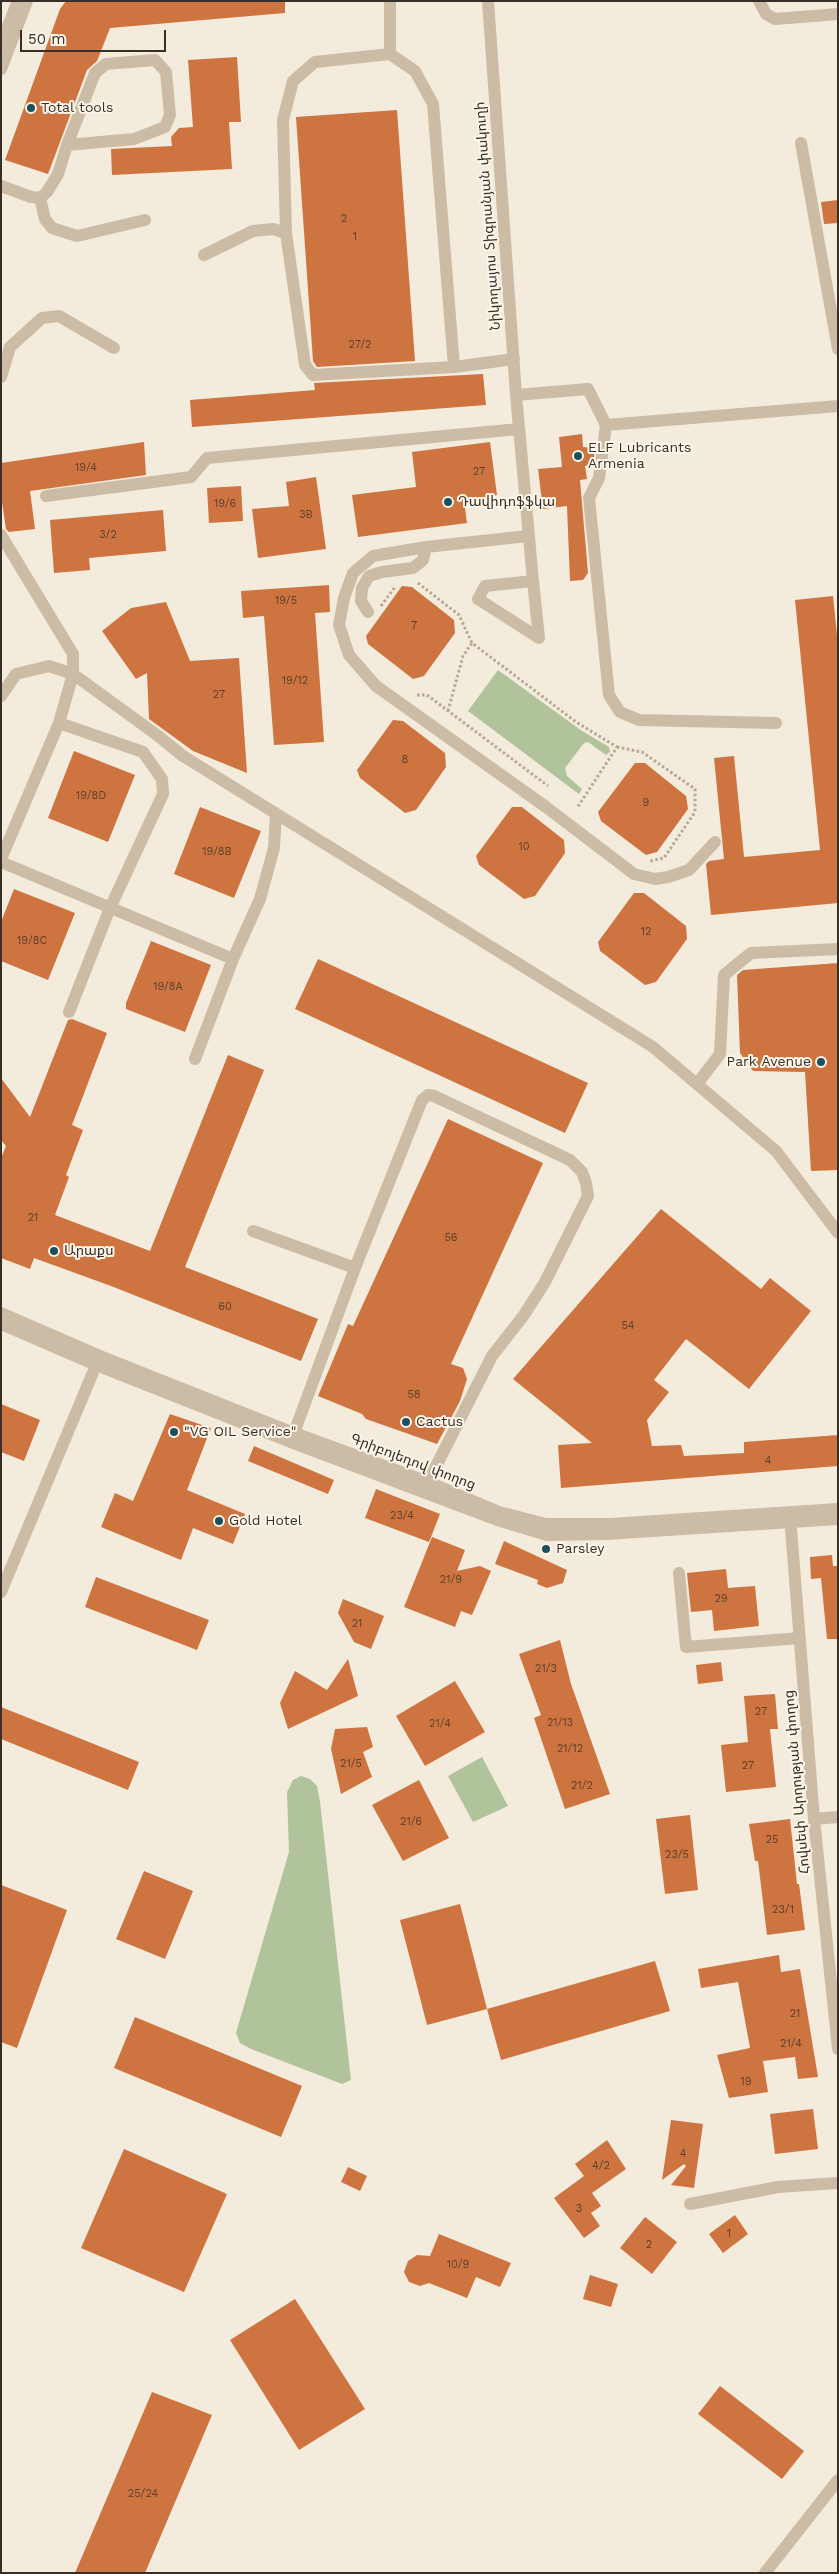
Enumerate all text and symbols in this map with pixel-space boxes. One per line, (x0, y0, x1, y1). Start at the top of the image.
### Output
scale bar (22, 20, 169, 52)
text: 50 m (28, 30, 65, 48)
place label: Total tools (41, 100, 113, 116)
street label: Նիկողայոս Տիգրանյան փակուղի (472, 101, 504, 331)
marker: Total tools (25, 102, 37, 114)
house number: 2 (341, 212, 347, 226)
house number: 1 (353, 230, 357, 244)
house number: 27/2 (349, 338, 371, 352)
place label: ELF Lubricants Armenia (588, 440, 691, 472)
marker: ELF Lubricants Armenia (572, 450, 584, 462)
house number: 19/4 (75, 461, 97, 475)
house number: 27 (473, 465, 485, 479)
place label: Դավիդոֆֆկա (458, 494, 555, 510)
marker: Դավիդոֆֆկա (442, 496, 454, 508)
house number: 19/6 (214, 497, 236, 511)
house number: 3B (299, 508, 313, 522)
house number: 3/2 (99, 528, 117, 542)
house number: 19/5 (275, 594, 297, 608)
house number: 7 (411, 619, 417, 633)
house number: 19/12 (282, 674, 308, 688)
house number: 27 (213, 688, 225, 702)
house number: 8 (402, 753, 408, 767)
house number: 19/8D (76, 789, 106, 803)
house number: 9 (643, 796, 649, 810)
house number: 10 (518, 840, 530, 854)
house number: 19/8B (202, 845, 232, 859)
house number: 12 (641, 925, 651, 939)
house number: 19/8C (17, 934, 47, 948)
house number: 19/8A (153, 980, 183, 994)
place label: Park Avenue (727, 1054, 811, 1070)
marker: Park Avenue (815, 1056, 827, 1068)
house number: 21 (28, 1211, 38, 1225)
house number: 56 (444, 1231, 458, 1245)
place label: Արաքս (64, 1243, 114, 1259)
marker: Արաքս (48, 1245, 60, 1257)
house number: 60 (218, 1300, 232, 1314)
house number: 54 (621, 1319, 635, 1333)
house number: 58 (407, 1388, 421, 1402)
place label: Cactus (416, 1414, 463, 1430)
marker: Cactus (400, 1416, 412, 1428)
place label: "VG OIL Service" (184, 1424, 296, 1440)
marker: "VG OIL Service" (168, 1426, 180, 1438)
street label: Գրիբոյեդով փողոց (348, 1430, 478, 1494)
house number: 4 (765, 1454, 771, 1468)
house number: 23/4 (390, 1509, 414, 1523)
place label: Gold Hotel (229, 1513, 302, 1529)
marker: Gold Hotel (213, 1515, 225, 1527)
place label: Parsley (556, 1541, 605, 1557)
marker: Parsley (540, 1543, 552, 1555)
house number: 21/9 (440, 1573, 462, 1587)
house number: 29 (714, 1592, 728, 1606)
house number: 21 (352, 1617, 362, 1631)
house number: 21/3 (535, 1662, 557, 1676)
street label: Հովսեփ Արղության փողոց (781, 1689, 813, 1875)
house number: 27 (755, 1705, 767, 1719)
house number: 21/13 (547, 1716, 573, 1730)
house number: 21/4 (429, 1717, 451, 1731)
house number: 21/12 (557, 1742, 583, 1756)
house number: 21/5 (340, 1757, 362, 1771)
house number: 27 (742, 1759, 754, 1773)
house number: 21/2 (571, 1779, 593, 1793)
house number: 21/6 (400, 1815, 422, 1829)
house number: 25 (766, 1833, 778, 1847)
house number: 23/5 (665, 1848, 689, 1862)
house number: 23/1 (772, 1903, 794, 1917)
house number: 21 (790, 2007, 800, 2021)
house number: 21/4 (780, 2037, 802, 2051)
house number: 19 (740, 2075, 752, 2089)
house number: 4 (680, 2147, 686, 2161)
house number: 4/2 (592, 2159, 610, 2173)
house number: 3 (576, 2202, 582, 2216)
house number: 1 (727, 2227, 731, 2241)
house number: 2 (646, 2238, 652, 2252)
house number: 10/9 (447, 2258, 469, 2272)
house number: 25/24 (128, 2487, 158, 2501)

